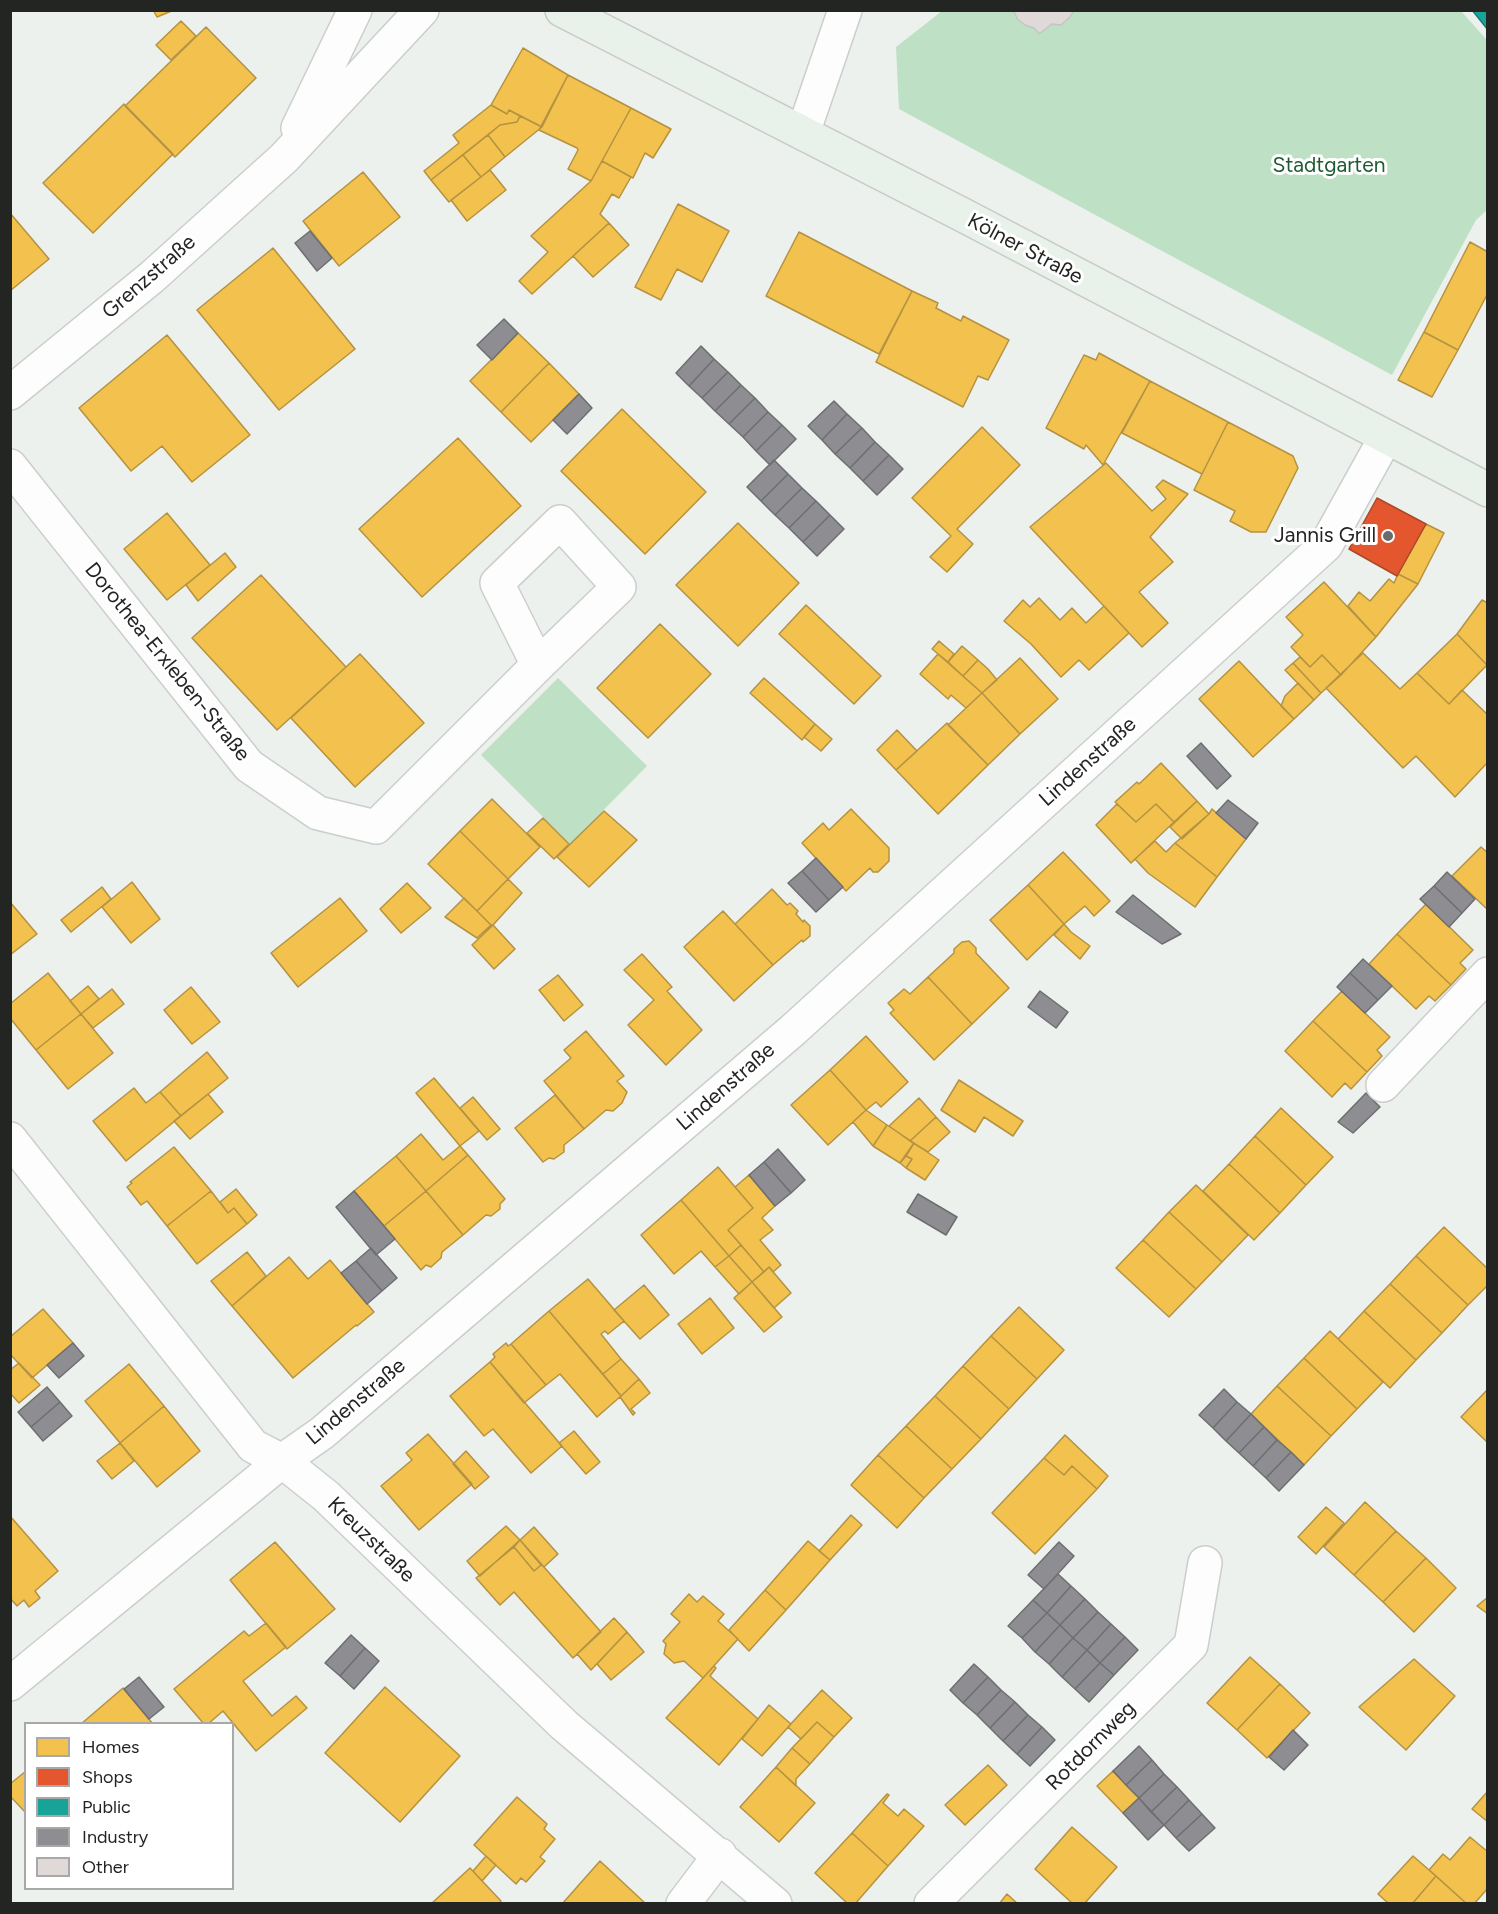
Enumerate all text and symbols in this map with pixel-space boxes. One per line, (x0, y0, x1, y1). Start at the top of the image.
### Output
park label: Stadtgarten (1273, 153, 1385, 179)
street label: Kölner Straße (963, 208, 1087, 290)
street label: Grenzstraße (97, 230, 201, 324)
place label: Jannis Grill (1274, 523, 1376, 549)
marker: Jannis Grill (1381, 529, 1395, 543)
street label: Dorothea-Erxleben-Straße (79, 558, 255, 766)
street label: Lindenstraße (1034, 712, 1142, 812)
street label: Lindenstraße (672, 1038, 780, 1136)
street label: Lindenstraße (301, 1353, 411, 1451)
street label: Kreuzstraße (322, 1492, 420, 1588)
street label: Rotdornweg (1041, 1696, 1141, 1796)
legend (24, 1722, 234, 1890)
text: Homes (82, 1736, 140, 1758)
text: Shops (82, 1766, 133, 1788)
text: Public (82, 1796, 131, 1818)
text: Industry (82, 1826, 148, 1848)
text: Other (82, 1856, 129, 1878)

